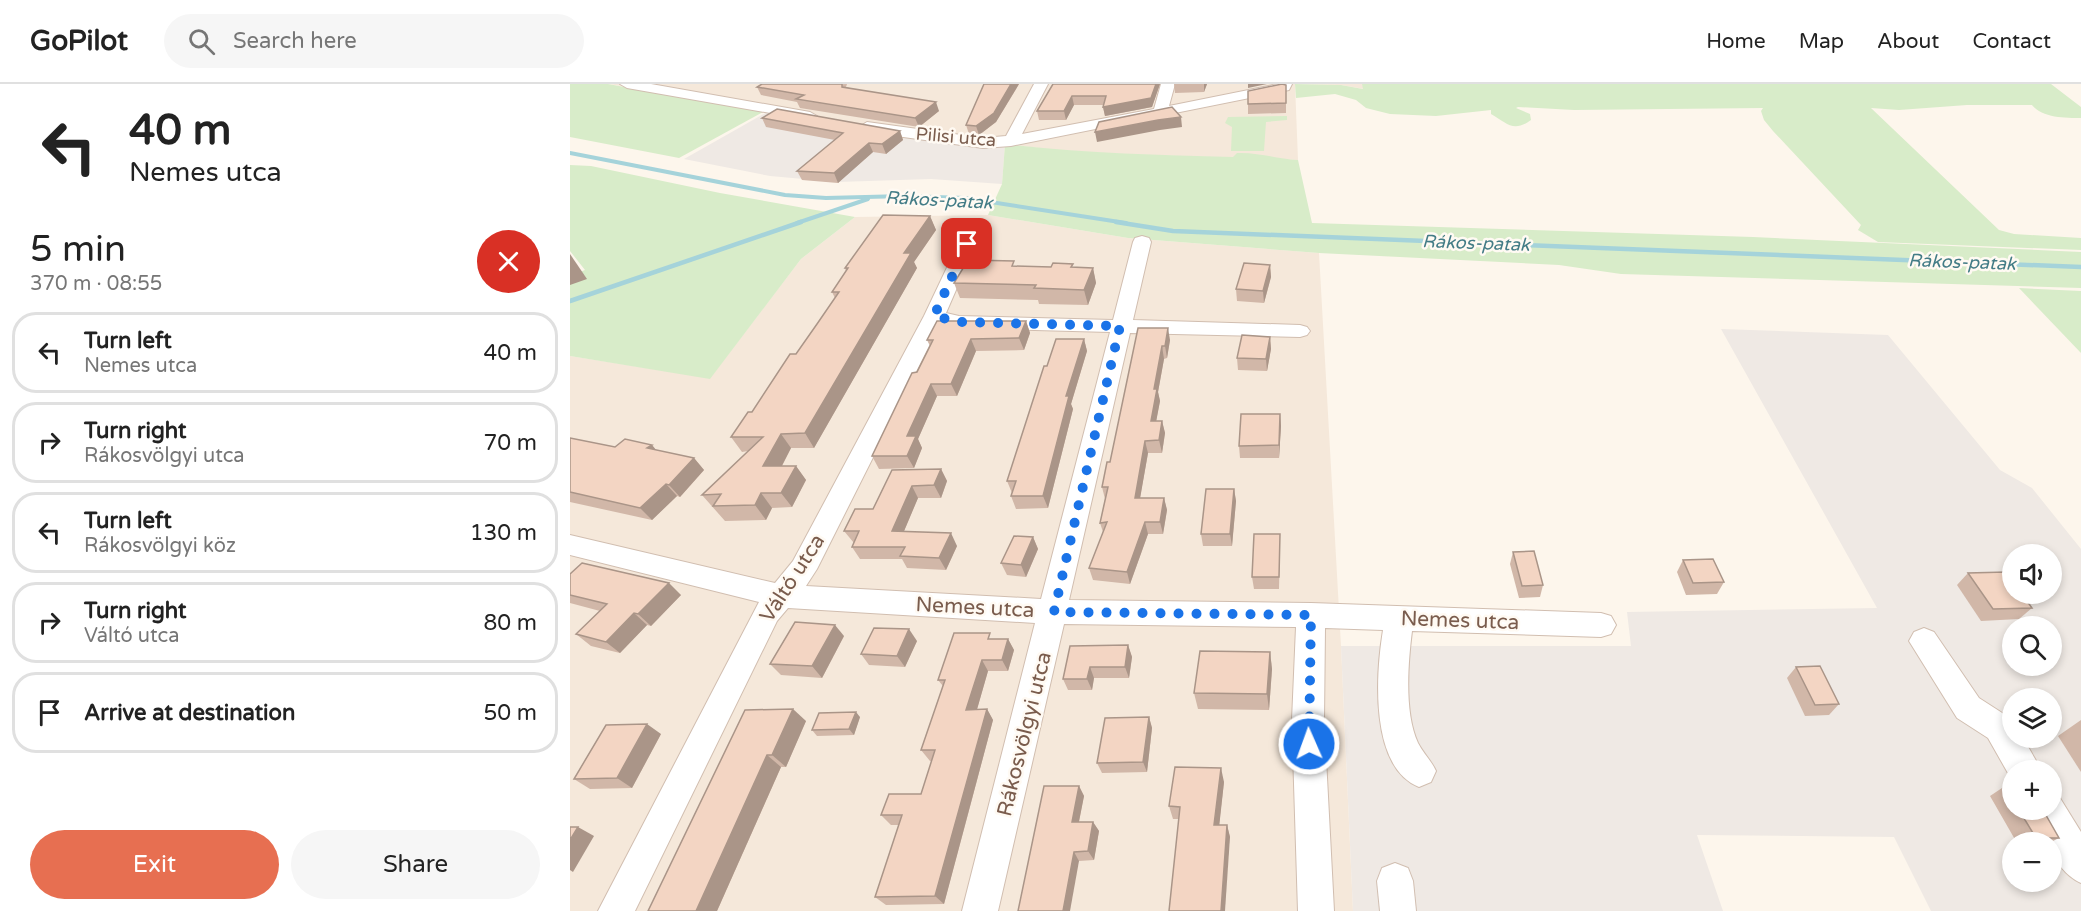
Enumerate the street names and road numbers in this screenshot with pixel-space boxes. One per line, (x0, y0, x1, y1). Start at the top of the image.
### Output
street label: Pilisi utca (915, 123, 997, 151)
street label: Váltó utca (755, 529, 830, 627)
street label: Nemes utca (915, 592, 1035, 623)
street label: Nemes utca (1400, 606, 1520, 635)
street label: Rákosvölgyi utca (992, 649, 1057, 819)

